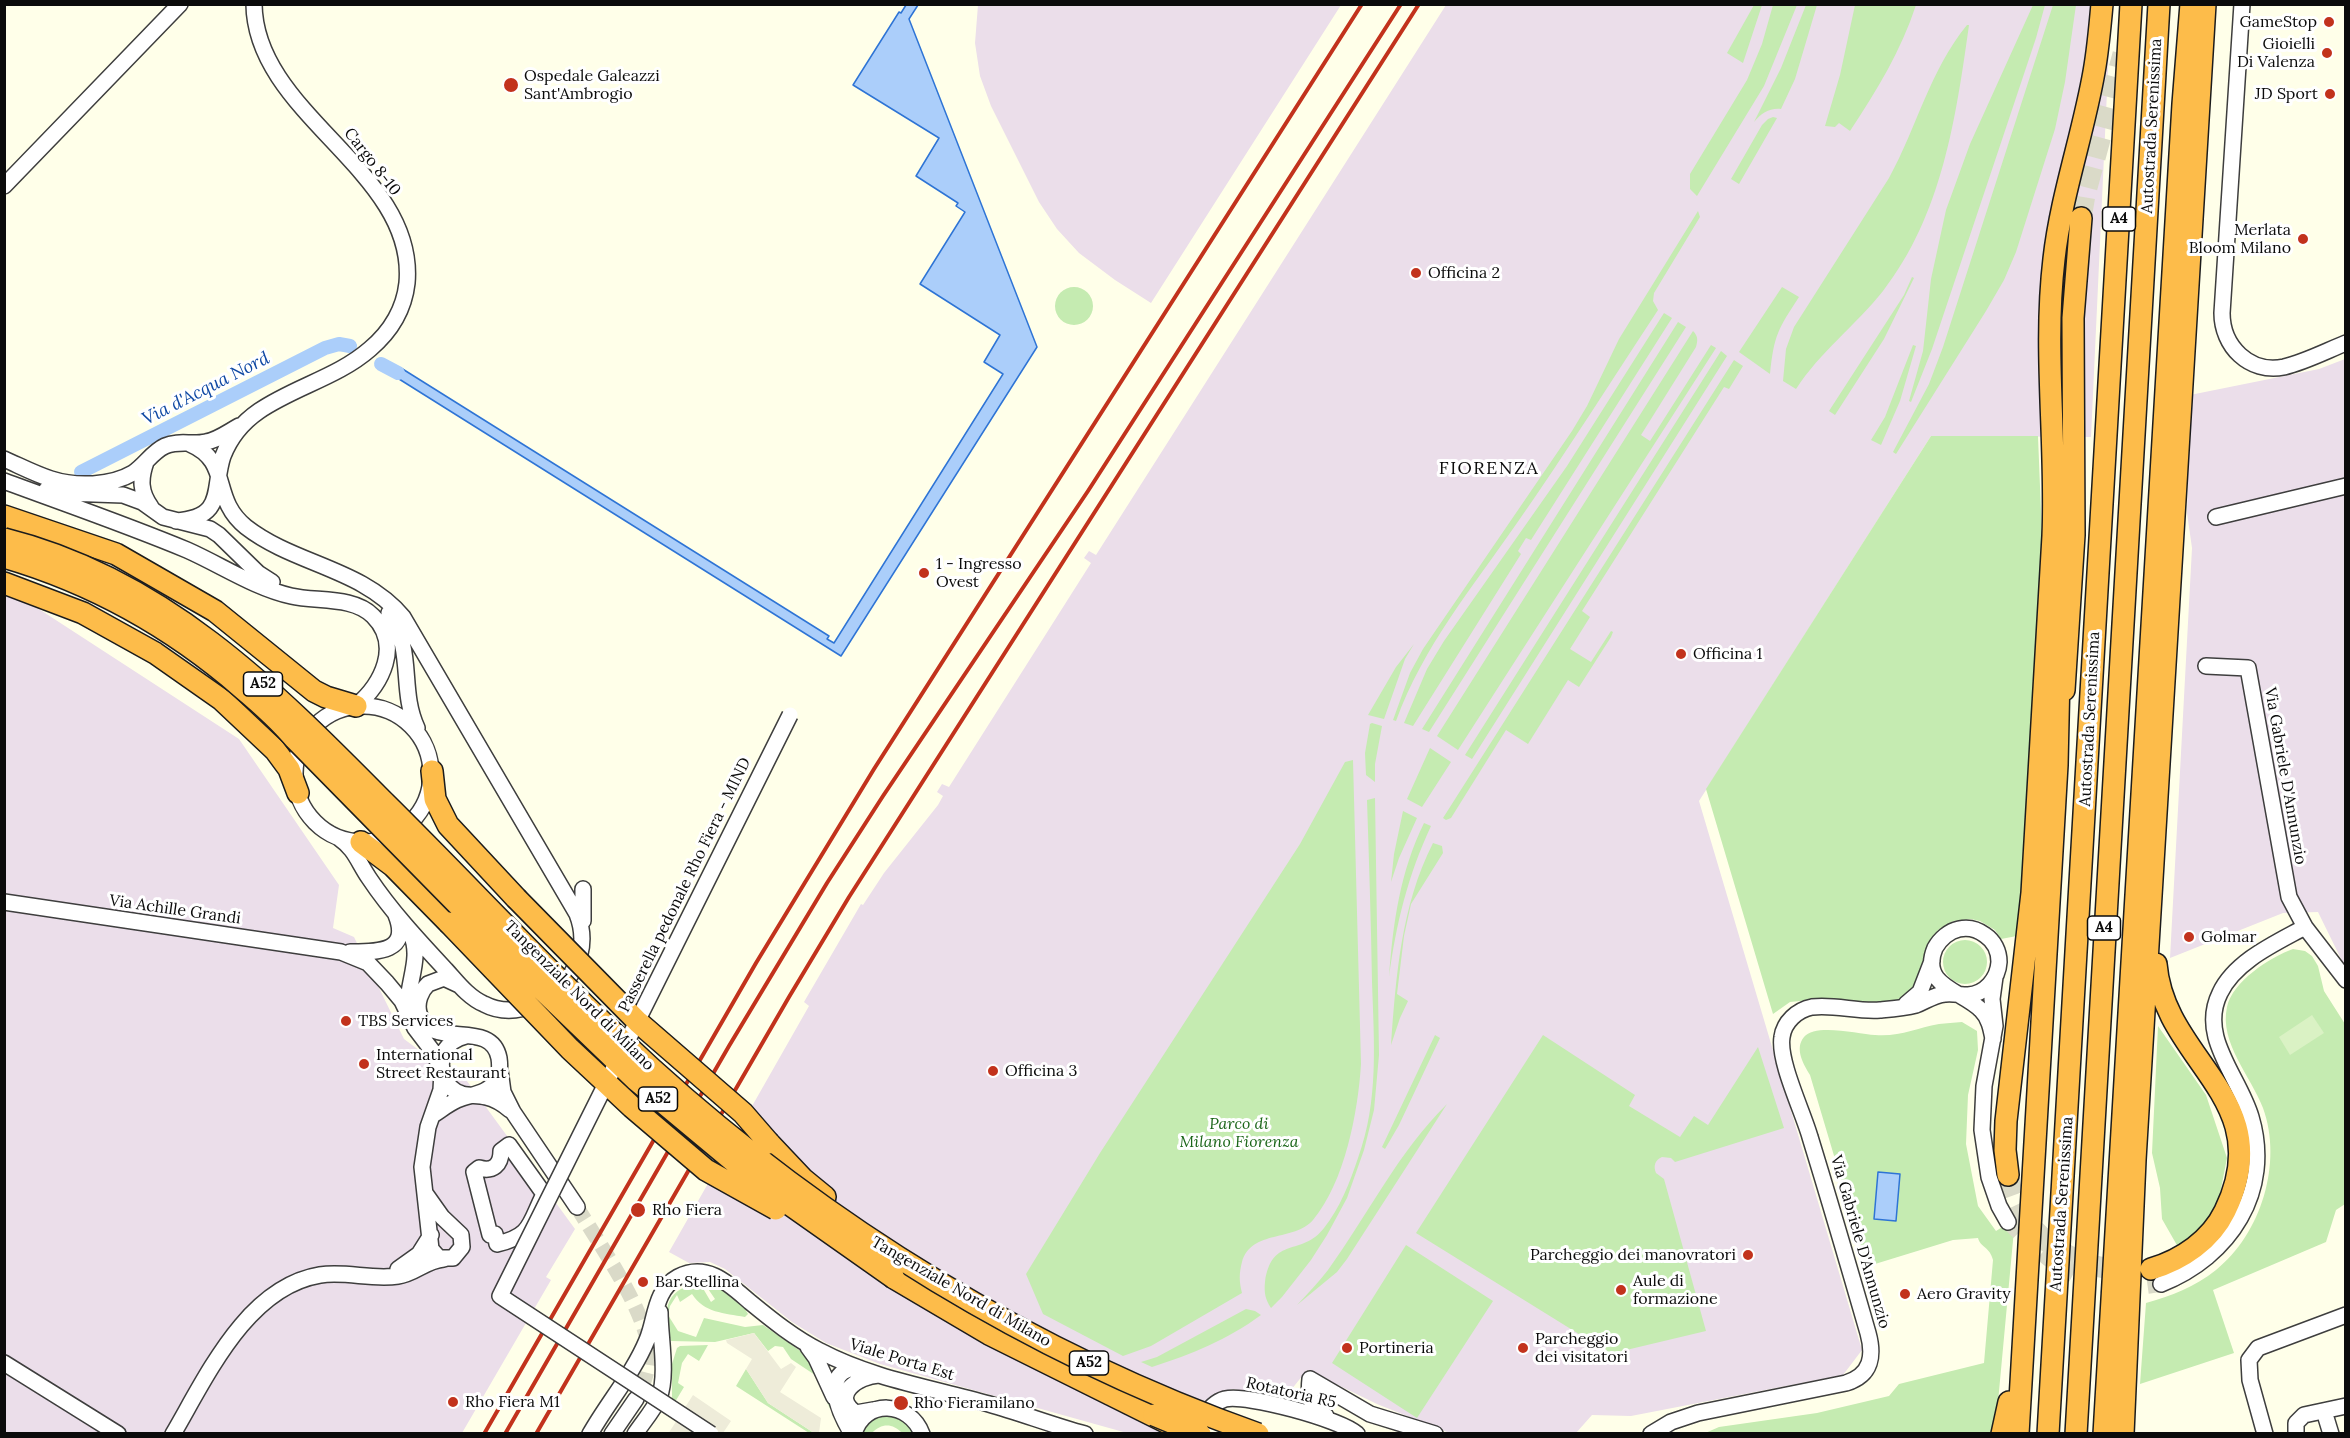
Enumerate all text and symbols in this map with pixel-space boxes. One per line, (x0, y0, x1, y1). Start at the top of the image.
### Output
place label: GameStop (2240, 12, 2317, 32)
marker: GameStop (2322, 15, 2336, 29)
place label: Gioielli Di Valenza (2237, 34, 2315, 72)
street label: Autostrada Serenissima (2138, 38, 2166, 214)
marker: Gioielli Di Valenza (2320, 46, 2334, 60)
place label: Ospedale Galeazzi Sant'Ambrogio (524, 66, 660, 104)
marker: Ospedale Galeazzi Sant'Ambrogio (502, 76, 520, 94)
place label: JD Sport (2255, 84, 2318, 104)
marker: JD Sport (2323, 87, 2337, 101)
street label: Cargo 8-10 (340, 124, 404, 200)
road number: A4 (2102, 207, 2136, 231)
place label: Merlata Bloom Milano (2189, 220, 2291, 258)
marker: Merlata Bloom Milano (2296, 232, 2310, 246)
place label: Officina 2 (1428, 263, 1500, 283)
marker: Officina 2 (1409, 266, 1423, 280)
water label: Via d'Acqua Nord (139, 348, 273, 430)
district label: FIORENZA (1439, 458, 1539, 480)
place label: 1 - Ingresso Ovest (936, 554, 1022, 592)
marker: 1 - Ingresso Ovest (917, 566, 931, 580)
street label: Autostrada Serenissima (2076, 631, 2104, 807)
place label: Officina 1 (1693, 644, 1762, 664)
marker: Officina 1 (1674, 647, 1688, 661)
road number: A52 (244, 672, 282, 696)
street label: Via Gabriele D'Annunzio (2260, 686, 2310, 866)
street label: Passerella pedonale Rho Fiera - MIND (615, 755, 755, 1015)
street label: Via Achille Grandi (108, 891, 242, 929)
road number: A4 (2088, 916, 2120, 940)
street label: Tangenziale Nord di Milano (500, 917, 658, 1075)
place label: Golmar (2201, 927, 2256, 947)
marker: Golmar (2182, 930, 2196, 944)
place label: TBS Services (358, 1011, 453, 1031)
marker: TBS Services (339, 1014, 353, 1028)
place label: International Street Restaurant (376, 1045, 506, 1083)
marker: International Street Restaurant (357, 1057, 371, 1071)
place label: Officina 3 (1005, 1061, 1077, 1081)
marker: Officina 3 (986, 1064, 1000, 1078)
road number: A52 (638, 1087, 678, 1111)
park label: Parco di Milano Fiorenza (1180, 1114, 1298, 1152)
street label: Autostrada Serenissima (2046, 1116, 2078, 1292)
street label: Via Gabriele D'Annunzio (1826, 1153, 1894, 1331)
place label: Rho Fiera (652, 1200, 722, 1220)
marker: Rho Fiera (629, 1201, 647, 1219)
street label: Tangenziale Nord di Milano (868, 1233, 1054, 1351)
place label: Parcheggio dei manovratori (1530, 1245, 1736, 1265)
marker: Parcheggio dei manovratori (1741, 1248, 1755, 1262)
place label: Aule di formazione (1633, 1271, 1718, 1309)
place label: Bar Stellina (655, 1272, 739, 1292)
marker: Bar Stellina (636, 1275, 650, 1289)
marker: Aule di formazione (1614, 1283, 1628, 1297)
place label: Aero Gravity (1917, 1284, 2011, 1304)
marker: Aero Gravity (1898, 1287, 1912, 1301)
place label: Parcheggio dei visitatori (1535, 1329, 1628, 1367)
street label: Viale Porta Est (847, 1335, 957, 1385)
place label: Portineria (1359, 1338, 1434, 1358)
marker: Portineria (1340, 1341, 1354, 1355)
marker: Parcheggio dei visitatori (1516, 1341, 1530, 1355)
road number: A52 (1070, 1351, 1108, 1375)
street label: Rotatoria R5 (1244, 1373, 1338, 1413)
place label: Rho Fiera M1 (465, 1392, 560, 1412)
place label: Rho Fieramilano (914, 1393, 1035, 1413)
marker: Rho Fieramilano (892, 1394, 910, 1412)
marker: Rho Fiera M1 (446, 1395, 460, 1409)

